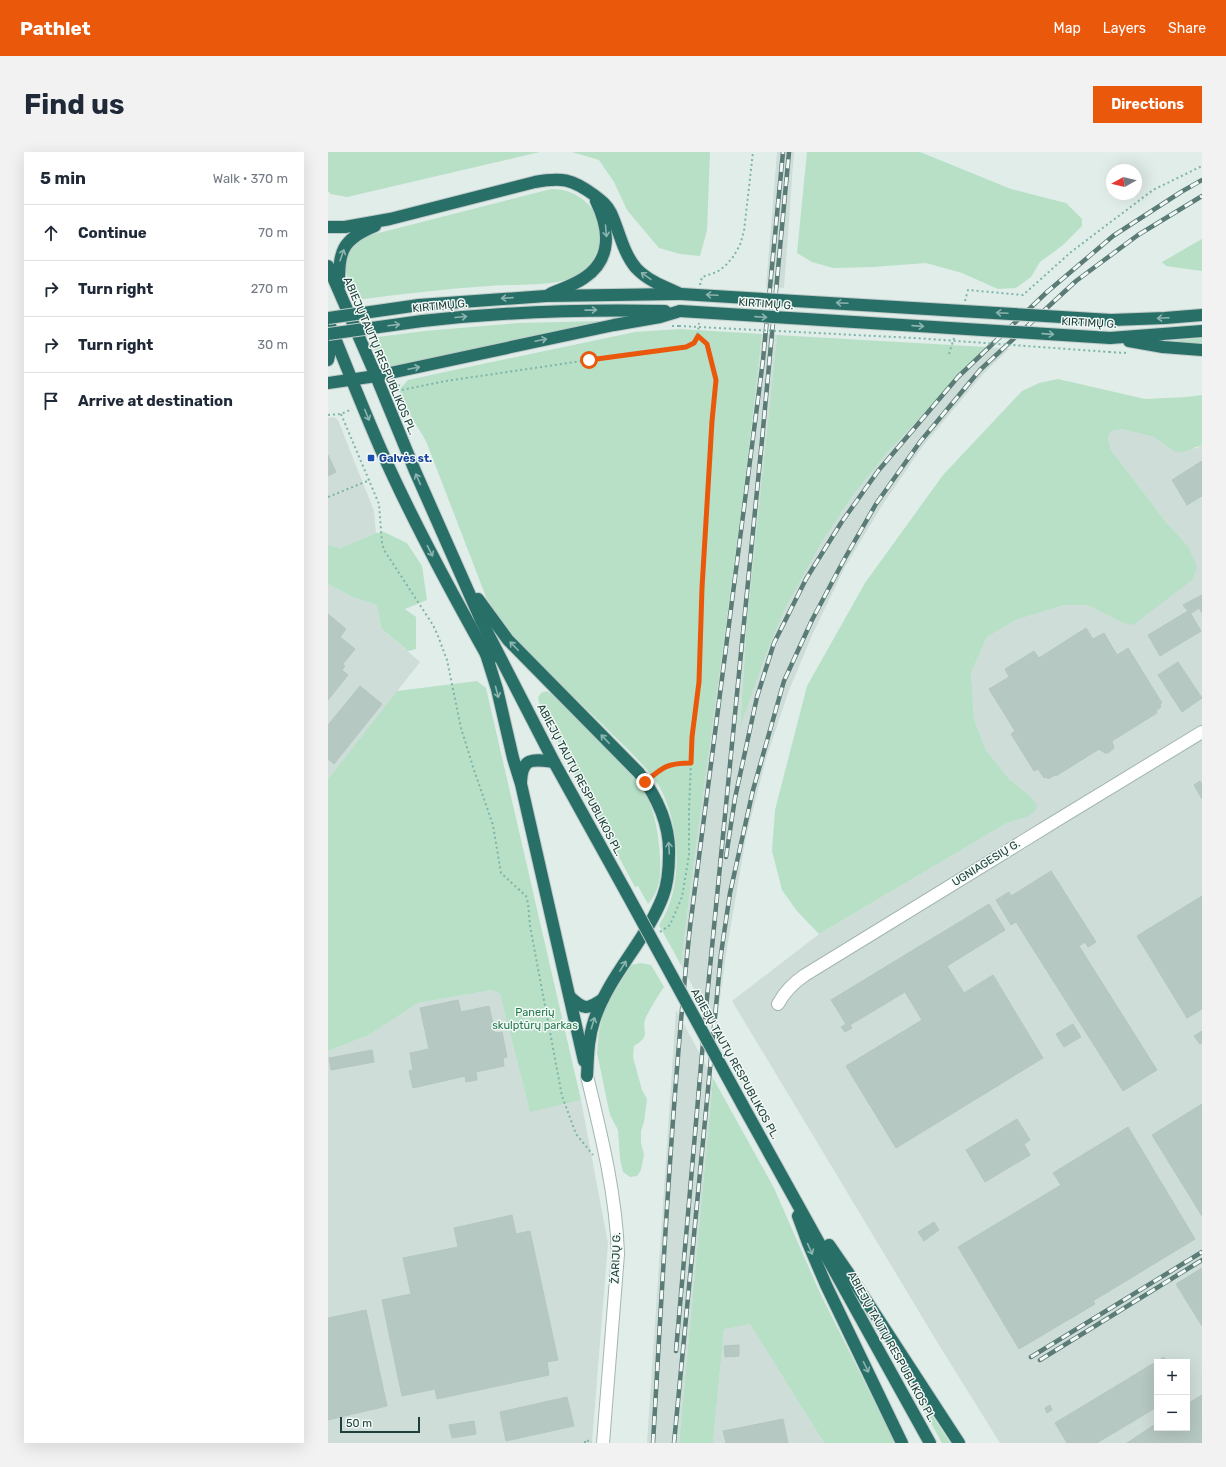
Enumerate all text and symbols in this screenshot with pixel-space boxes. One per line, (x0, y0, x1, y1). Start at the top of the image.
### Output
text: Pathlet (20, 17, 91, 40)
text: Map (1054, 20, 1081, 37)
text: Layers (1103, 20, 1146, 37)
text: Share (1168, 20, 1206, 37)
button: Directions (1093, 86, 1202, 123)
text: Find us (24, 88, 124, 121)
north arrow (1106, 164, 1142, 200)
text: 5 min (40, 168, 86, 188)
text: Walk · 370 m (213, 171, 288, 186)
icon: ahead (40, 222, 62, 244)
text: Continue (78, 224, 147, 242)
one-way arrow (602, 224, 610, 237)
text: 70 m (258, 225, 288, 240)
one-way arrow (338, 249, 346, 261)
one-way arrow (641, 272, 652, 280)
street label: ABIEJŲ TAUTŲ RESPUBLIKOS PL. (341, 275, 419, 437)
icon: right (40, 278, 62, 300)
text: Turn right (78, 280, 153, 298)
text: 270 m (251, 281, 288, 296)
one-way arrow (706, 292, 719, 299)
one-way arrow (501, 295, 514, 302)
street label: KIRTIMŲ G. (738, 296, 794, 312)
street label: KIRTIMŲ G. (412, 297, 468, 315)
one-way arrow (836, 300, 849, 307)
one-way arrow (584, 306, 597, 314)
one-way arrow (996, 309, 1009, 317)
one-way arrow (454, 313, 467, 321)
one-way arrow (754, 313, 767, 320)
street label: KIRTIMŲ G. (1061, 315, 1117, 331)
one-way arrow (1157, 315, 1170, 322)
one-way arrow (387, 321, 400, 328)
one-way arrow (911, 323, 924, 330)
one-way arrow (1041, 331, 1054, 338)
icon: right (40, 334, 62, 356)
text: Turn right (78, 336, 153, 354)
one-way arrow (534, 336, 547, 344)
text: 30 m (257, 337, 288, 352)
route start (580, 351, 598, 369)
one-way arrow (407, 363, 420, 371)
icon: arrive (40, 390, 62, 412)
text: Arrive at destination (78, 392, 233, 410)
one-way arrow (363, 409, 371, 421)
place label: Galvės st. (379, 452, 432, 465)
marker: Galvės st. (366, 453, 376, 463)
one-way arrow (414, 473, 421, 485)
one-way arrow (427, 545, 434, 557)
one-way arrow (509, 641, 519, 651)
one-way arrow (494, 685, 502, 698)
street label: ABIEJŲ TAUTŲ RESPUBLIKOS PL. (534, 702, 626, 858)
one-way arrow (600, 734, 610, 744)
route end (636, 773, 654, 791)
street label: UGNIAGESIŲ G. (950, 837, 1023, 889)
one-way arrow (665, 842, 673, 855)
one-way arrow (619, 960, 627, 972)
street label: ABIEJŲ TAUTŲ RESPUBLIKOS PL. (688, 986, 782, 1142)
park label: Panerių skulptūrų parkas (492, 1006, 578, 1032)
one-way arrow (590, 1017, 597, 1030)
street label: ŽARIJŲ G. (609, 1232, 623, 1284)
one-way arrow (807, 1243, 815, 1255)
street label: ABIEJŲ TAUTŲ RESPUBLIKOS PL. (845, 1269, 939, 1425)
map controls (1154, 1359, 1190, 1431)
button: + (1154, 1359, 1190, 1395)
one-way arrow (863, 1361, 870, 1373)
button: − (1154, 1395, 1190, 1431)
scale bar (340, 1415, 420, 1434)
text: 50 m (346, 1417, 372, 1430)

